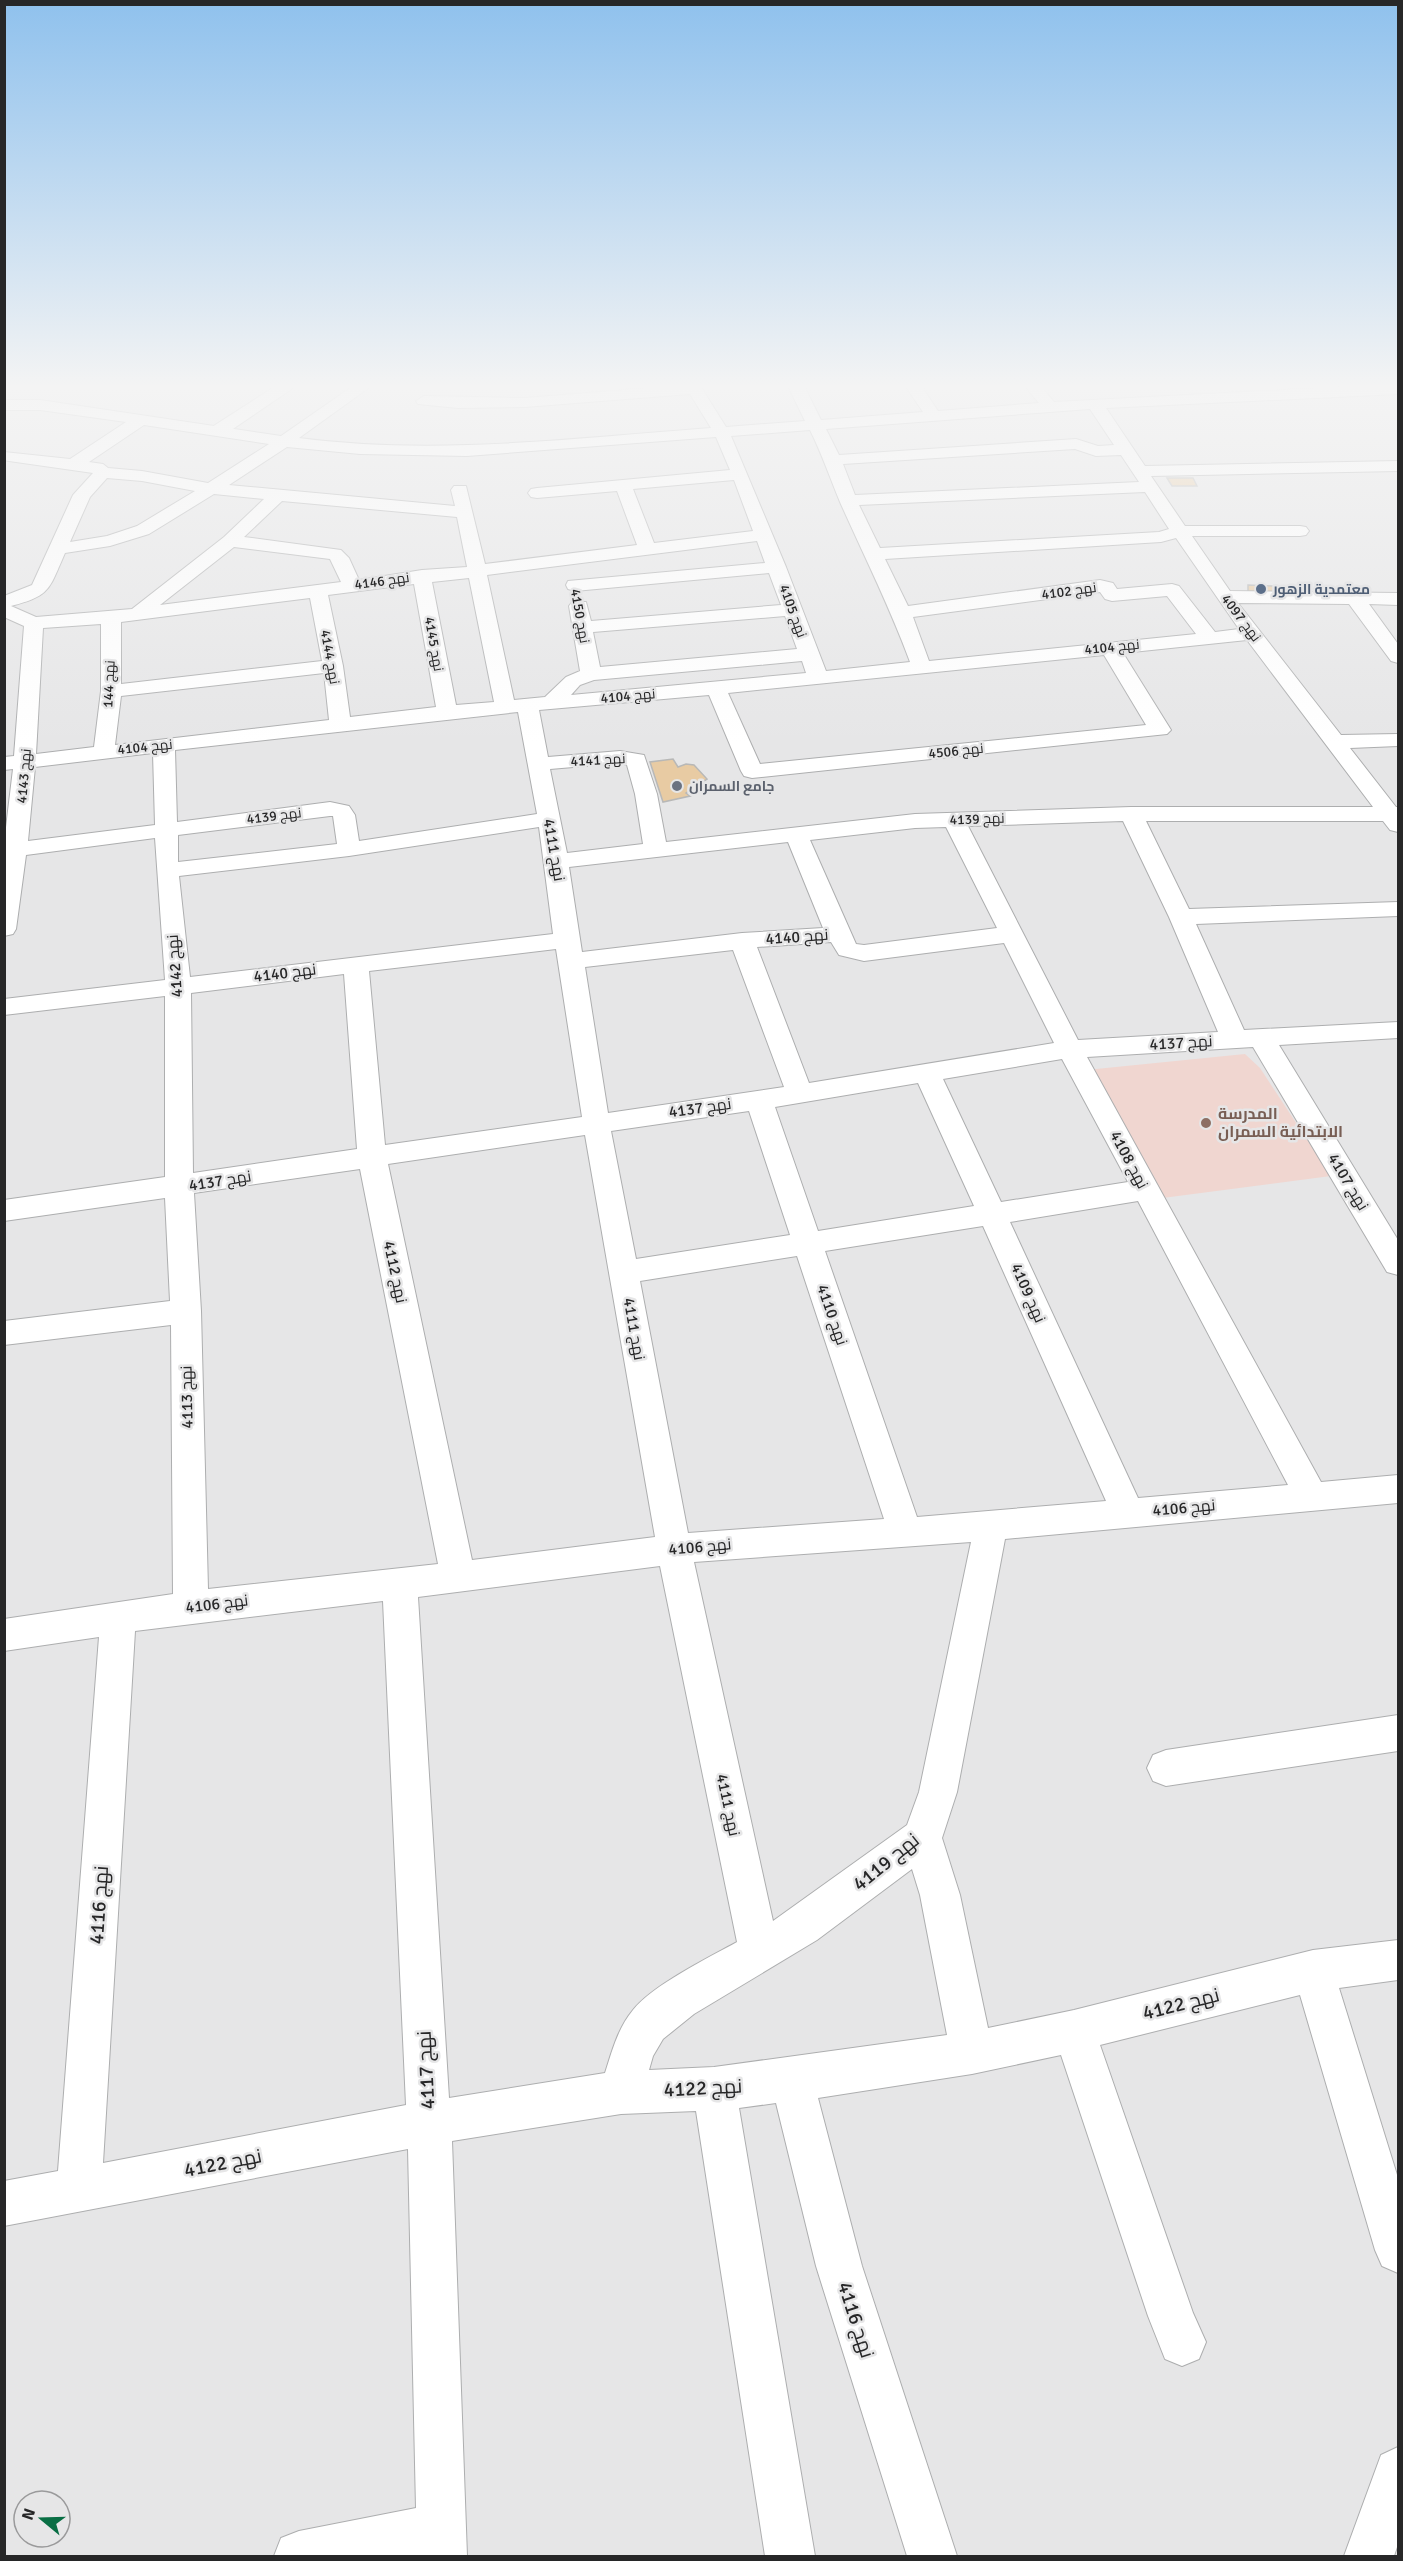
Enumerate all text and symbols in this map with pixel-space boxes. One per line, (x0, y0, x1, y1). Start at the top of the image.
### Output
street label: نهج 4146 (354, 569, 410, 593)
street label: نهج 4102 (1041, 579, 1097, 603)
place label: معتمدية الزهور (1272, 581, 1370, 598)
street label: نهج 4105 (776, 582, 810, 640)
marker: معتمدية الزهور (1254, 582, 1268, 596)
street label: نهج 4150 (567, 587, 593, 645)
street label: نهج 4097 (1218, 591, 1264, 645)
street label: نهج 4145 (421, 615, 447, 673)
street label: نهج 4144 (317, 628, 343, 686)
street label: نهج 4104 (1084, 636, 1140, 658)
street label: نهج 144 (99, 660, 119, 708)
street label: نهج 4104 (600, 685, 656, 707)
street label: نهج 4104 (117, 736, 173, 758)
street label: نهج 4506 (928, 740, 984, 762)
street label: نهج 4143 (13, 748, 35, 804)
street label: نهج 4141 (570, 750, 626, 770)
place label: جامع السمران (689, 778, 774, 796)
marker: جامع السمران (670, 779, 684, 793)
street label: نهج 4139 (246, 804, 302, 828)
street label: نهج 4139 (949, 810, 1005, 828)
street label: نهج 4111 (538, 817, 569, 883)
street label: نهج 4140 (765, 925, 829, 950)
street label: نهج 4142 (163, 934, 188, 998)
street label: نهج 4140 (253, 959, 318, 988)
street label: نهج 4137 (1149, 1031, 1213, 1056)
street label: نهج 4137 (667, 1094, 733, 1123)
place label: المدرسة الابتدائية السمران (1218, 1104, 1343, 1142)
marker: المدرسة الابتدائية السمران (1199, 1116, 1213, 1130)
street label: نهج 4108 (1105, 1128, 1153, 1193)
street label: نهج 4107 (1322, 1150, 1373, 1215)
street label: نهج 4137 (187, 1166, 253, 1197)
street label: نهج 4112 (378, 1239, 411, 1305)
street label: نهج 4109 (1005, 1260, 1050, 1326)
street label: نهج 4110 (811, 1282, 852, 1348)
street label: نهج 4111 (618, 1296, 649, 1362)
street label: نهج 4113 (176, 1365, 199, 1429)
street label: نهج 4106 (1152, 1495, 1216, 1522)
street label: نهج 4106 (668, 1534, 732, 1561)
street label: نهج 4106 (185, 1590, 250, 1619)
street label: نهج 4111 (711, 1772, 744, 1838)
street label: نهج 4119 (848, 1828, 925, 1897)
street label: نهج 4116 (84, 1865, 115, 1945)
street label: نهج 4122 (1140, 1982, 1222, 2027)
street label: نهج 4117 (411, 2030, 442, 2110)
street label: نهج 4122 (663, 2073, 743, 2104)
street label: نهج 4122 (182, 2143, 264, 2184)
street label: نهج 4116 (831, 2279, 880, 2362)
north arrow (12, 2489, 72, 2549)
text: N (17, 2506, 40, 2523)

